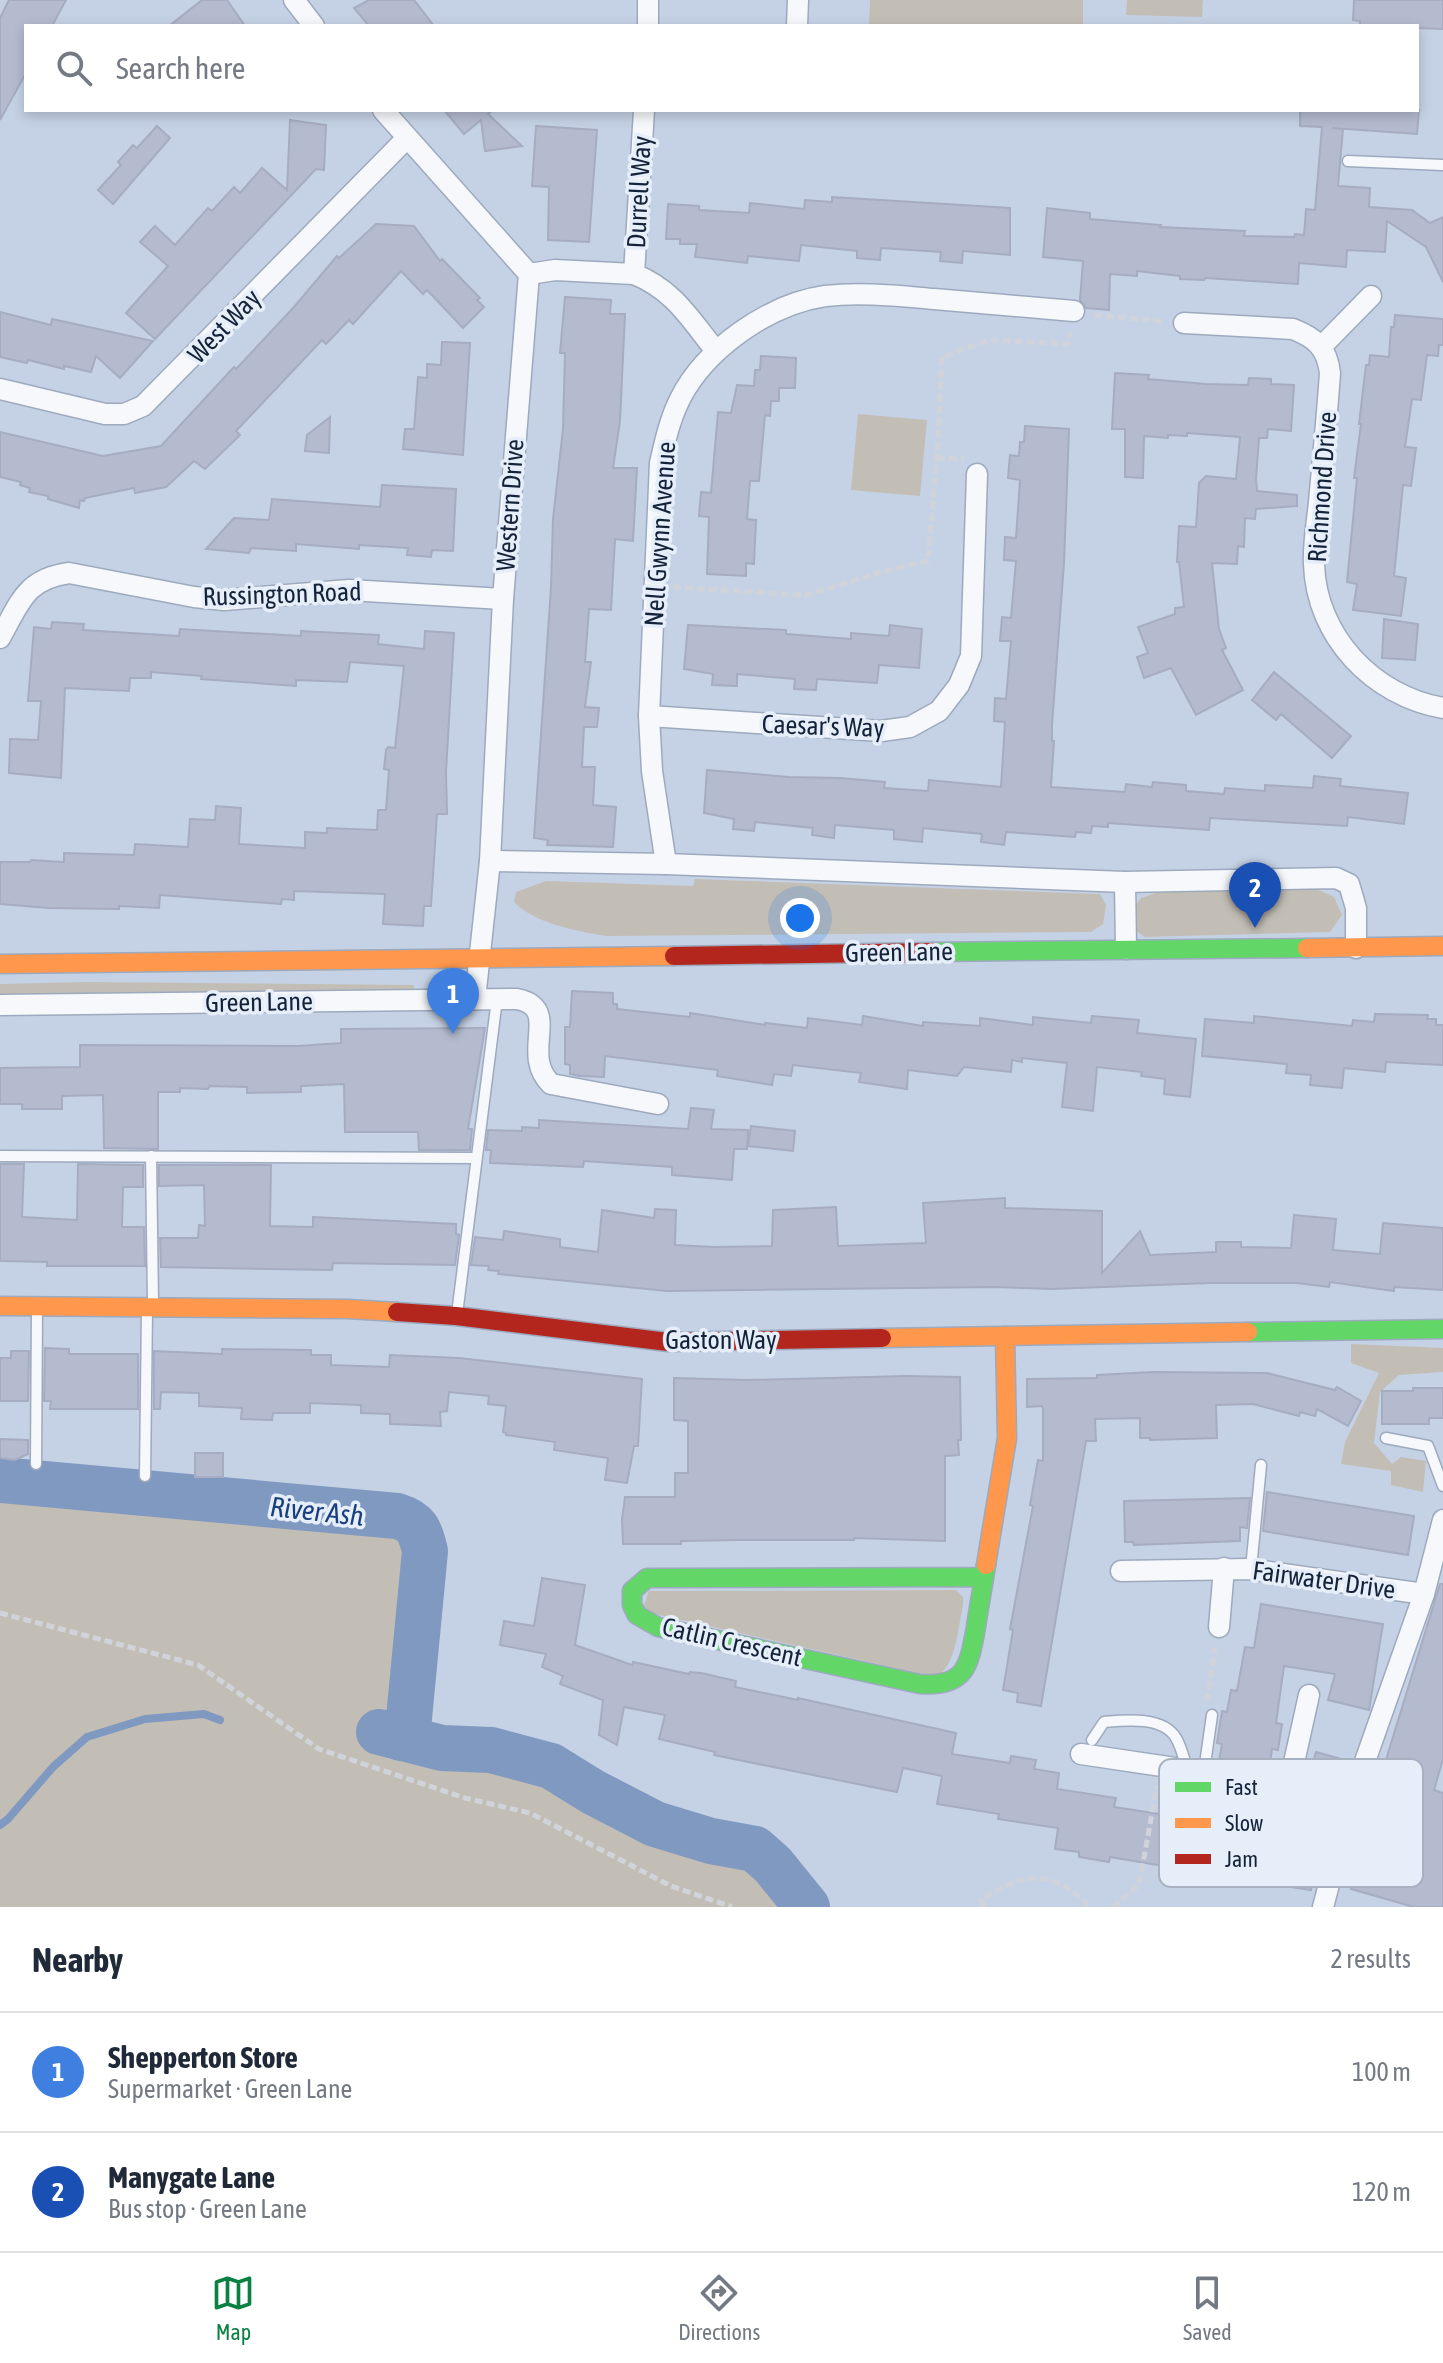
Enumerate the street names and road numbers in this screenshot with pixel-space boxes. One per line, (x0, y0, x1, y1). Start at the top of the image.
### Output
street label: Durrell Way (621, 135, 657, 249)
street label: West Way (182, 283, 267, 369)
street label: Richmond Drive (1302, 411, 1342, 563)
street label: Western Drive (490, 438, 530, 572)
street label: Nell Gwynn Avenue (639, 441, 681, 627)
street label: Russington Road (202, 576, 362, 612)
street label: Caesar's Way (761, 709, 885, 743)
street label: Green Lane (845, 936, 953, 968)
street label: Green Lane (205, 986, 313, 1018)
street label: Gaston Way (665, 1325, 777, 1355)
street label: Fairwater Drive (1251, 1555, 1397, 1605)
street label: Catlin Crescent (659, 1611, 805, 1673)

